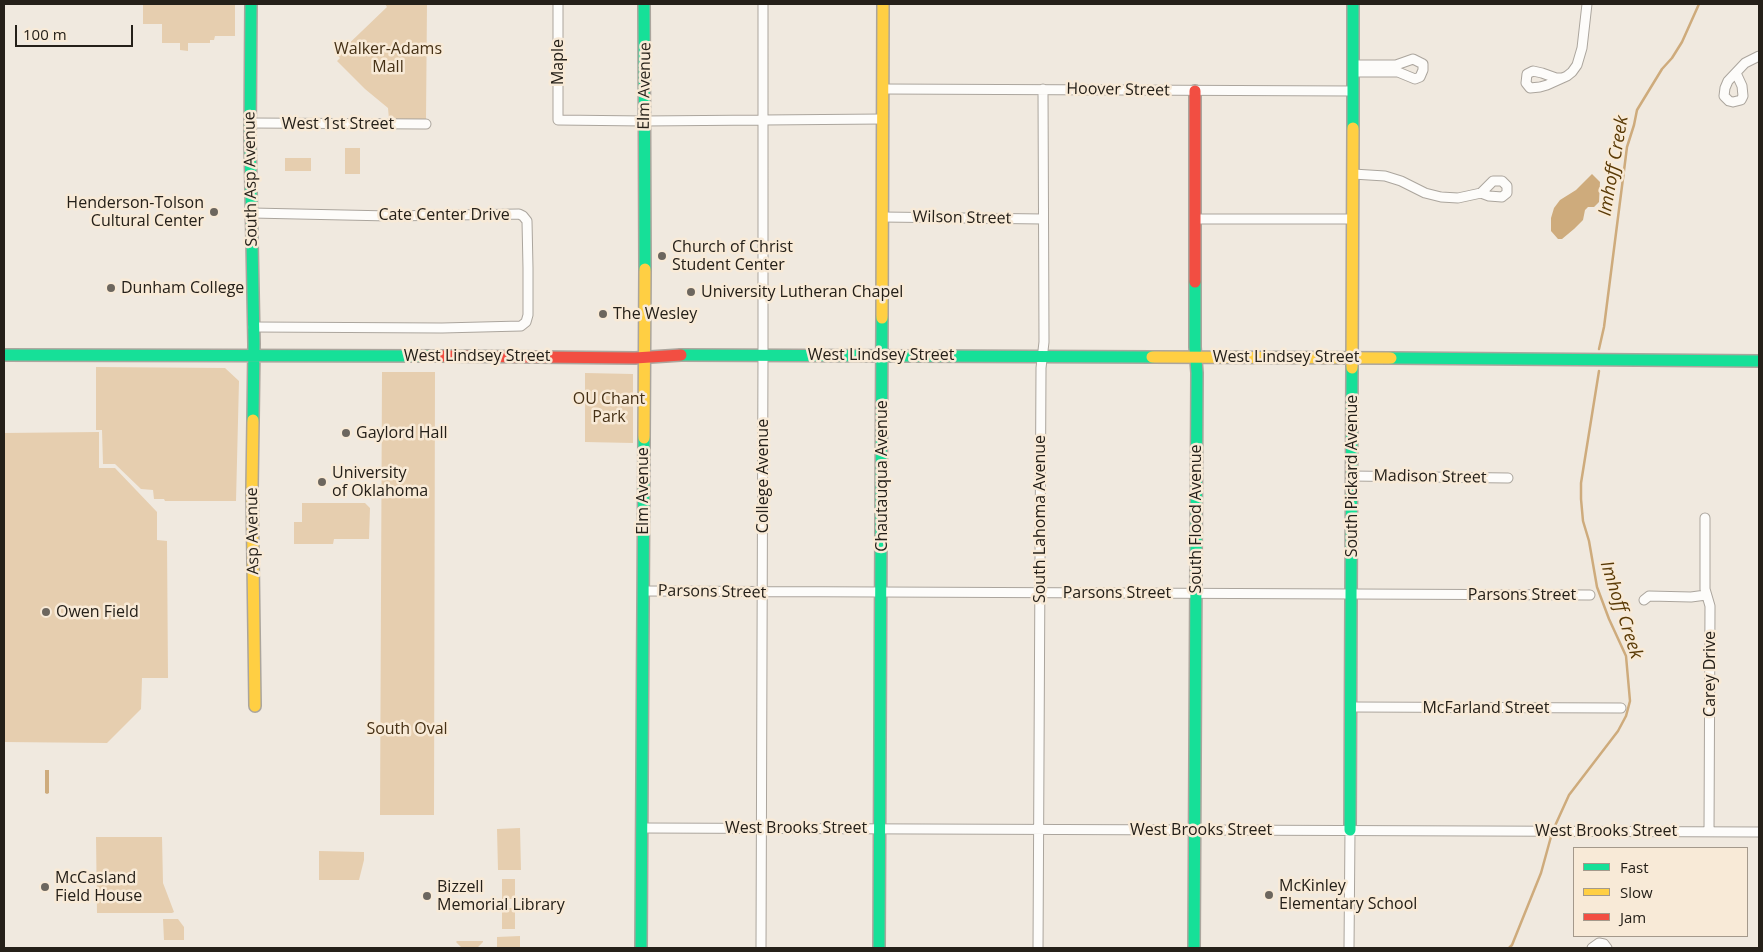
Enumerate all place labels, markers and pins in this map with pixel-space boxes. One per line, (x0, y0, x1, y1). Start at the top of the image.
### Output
place label: Henderson-Tolson Cultural Center (66, 193, 204, 231)
marker: Henderson-Tolson Cultural Center (208, 206, 220, 218)
place label: Church of Christ Student Center (672, 237, 793, 275)
marker: Church of Christ Student Center (656, 250, 668, 262)
place label: Dunham College (121, 278, 244, 298)
marker: Dunham College (105, 282, 117, 294)
place label: University Lutheran Chapel (701, 282, 903, 302)
marker: University Lutheran Chapel (685, 286, 697, 298)
place label: The Wesley (613, 304, 697, 324)
marker: The Wesley (597, 308, 609, 320)
place label: Gaylord Hall (356, 423, 447, 443)
marker: Gaylord Hall (340, 427, 352, 439)
place label: University of Oklahoma (332, 463, 428, 501)
marker: University of Oklahoma (316, 476, 328, 488)
place label: Owen Field (56, 602, 139, 622)
marker: Owen Field (40, 606, 52, 618)
place label: McCasland Field House (55, 868, 142, 906)
place label: McKinley Elementary School (1279, 876, 1417, 914)
place label: Bizzell Memorial Library (437, 877, 565, 915)
marker: McCasland Field House (39, 881, 51, 893)
marker: McKinley Elementary School (1263, 889, 1275, 901)
marker: Bizzell Memorial Library (421, 890, 433, 902)

